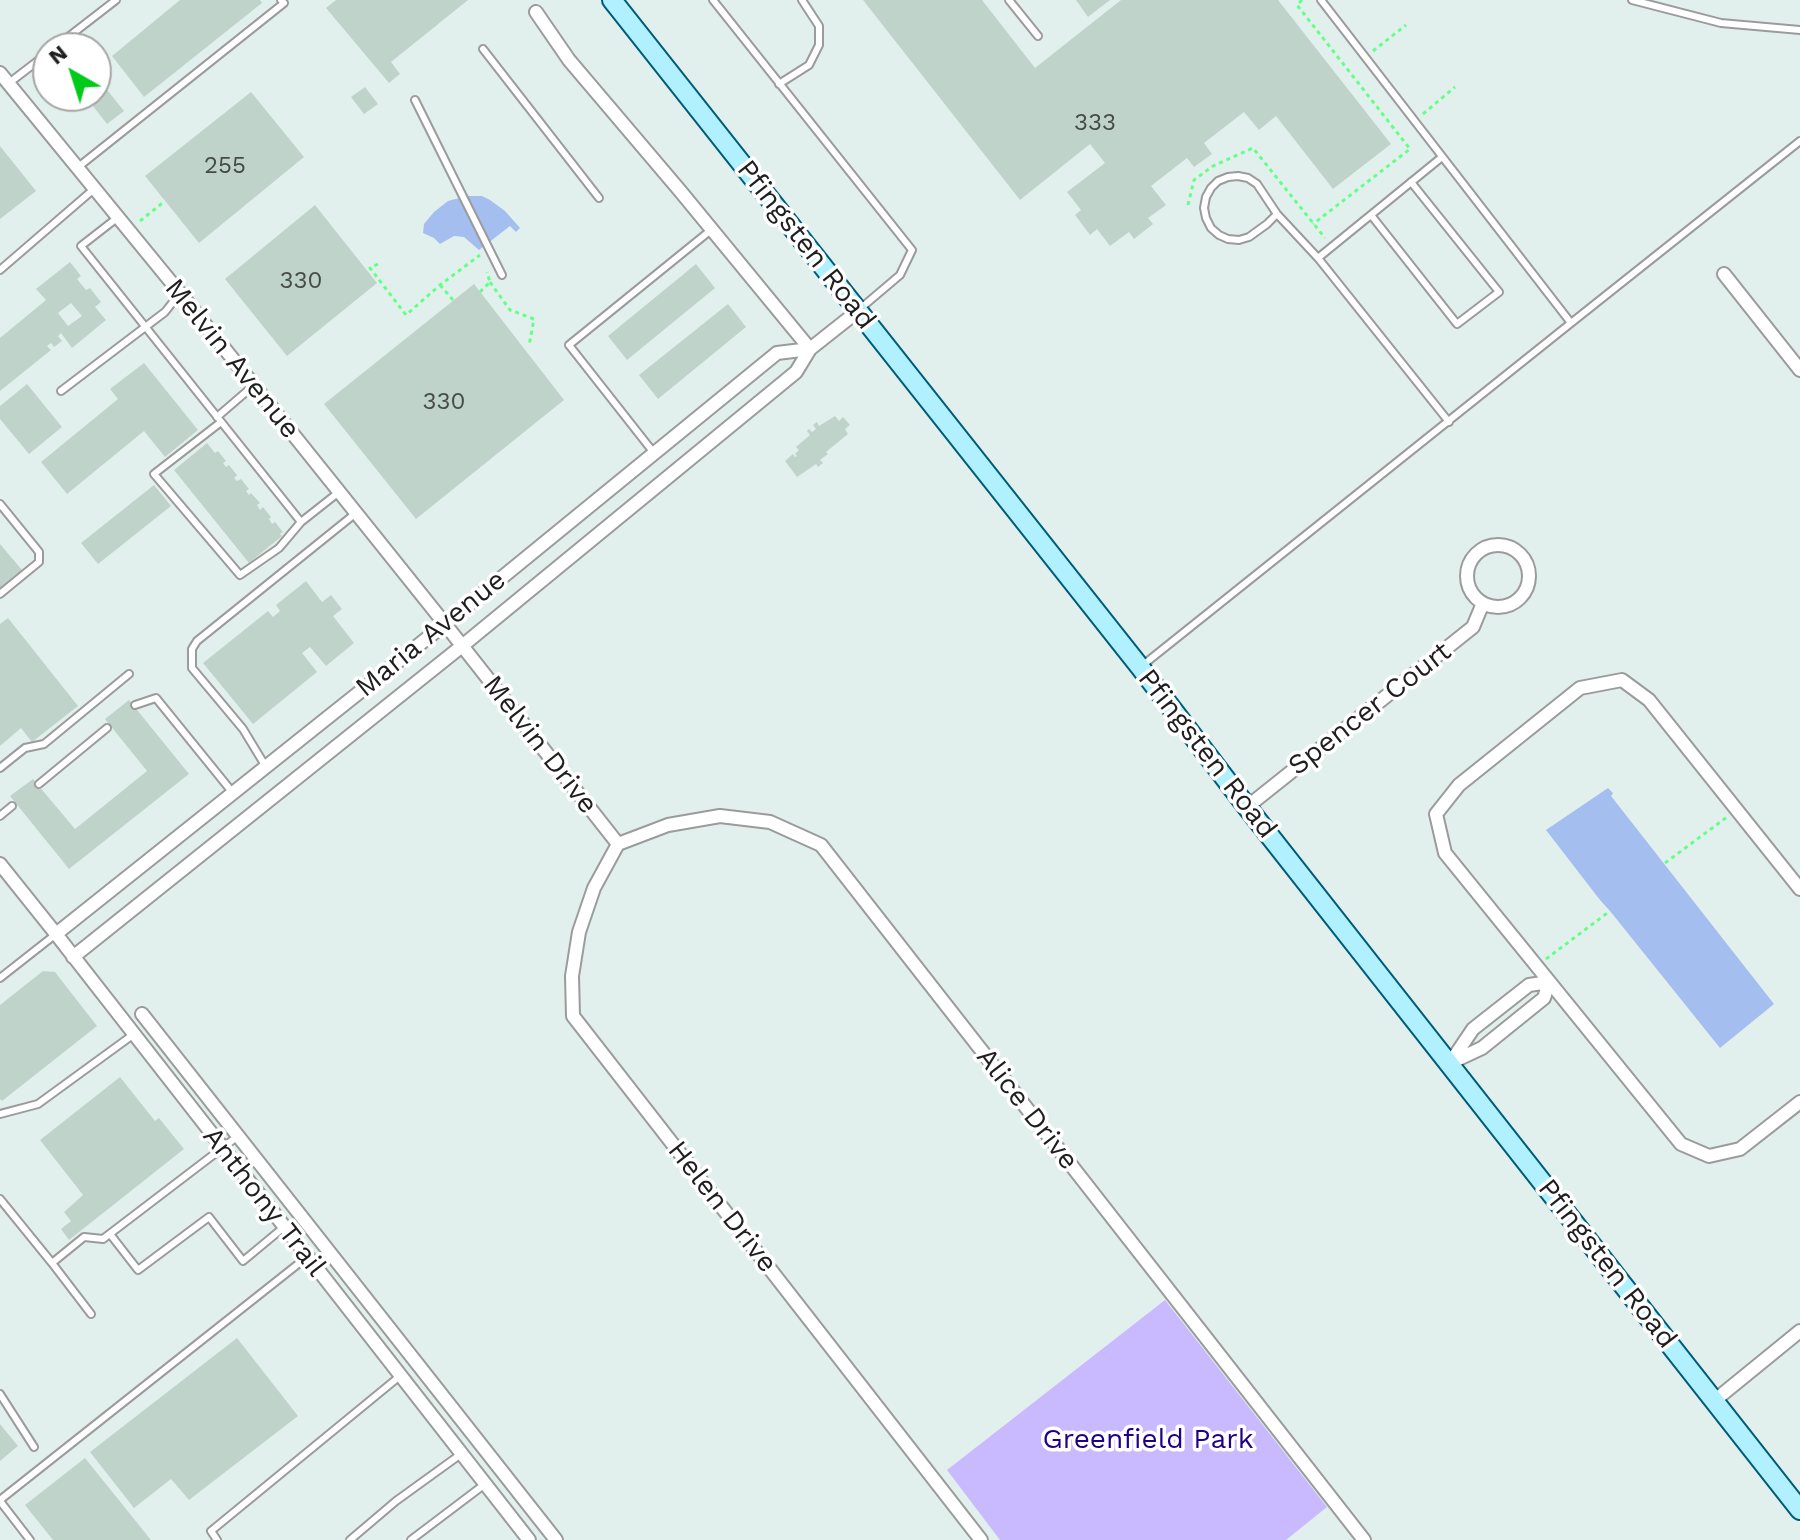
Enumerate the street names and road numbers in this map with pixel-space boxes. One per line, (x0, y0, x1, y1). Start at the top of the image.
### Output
street label: Pfingsten Road (729, 154, 883, 336)
street label: Melvin Avenue (157, 272, 307, 446)
street label: Maria Avenue (349, 563, 513, 705)
street label: Spencer Court (1282, 635, 1458, 783)
street label: Pfingsten Road (1130, 663, 1284, 845)
street label: Melvin Drive (476, 669, 604, 821)
street label: Alice Drive (969, 1041, 1085, 1177)
street label: Anthony Trail (195, 1121, 333, 1283)
street label: Helen Drive (660, 1135, 784, 1279)
street label: Pfingsten Road (1530, 1173, 1684, 1355)

